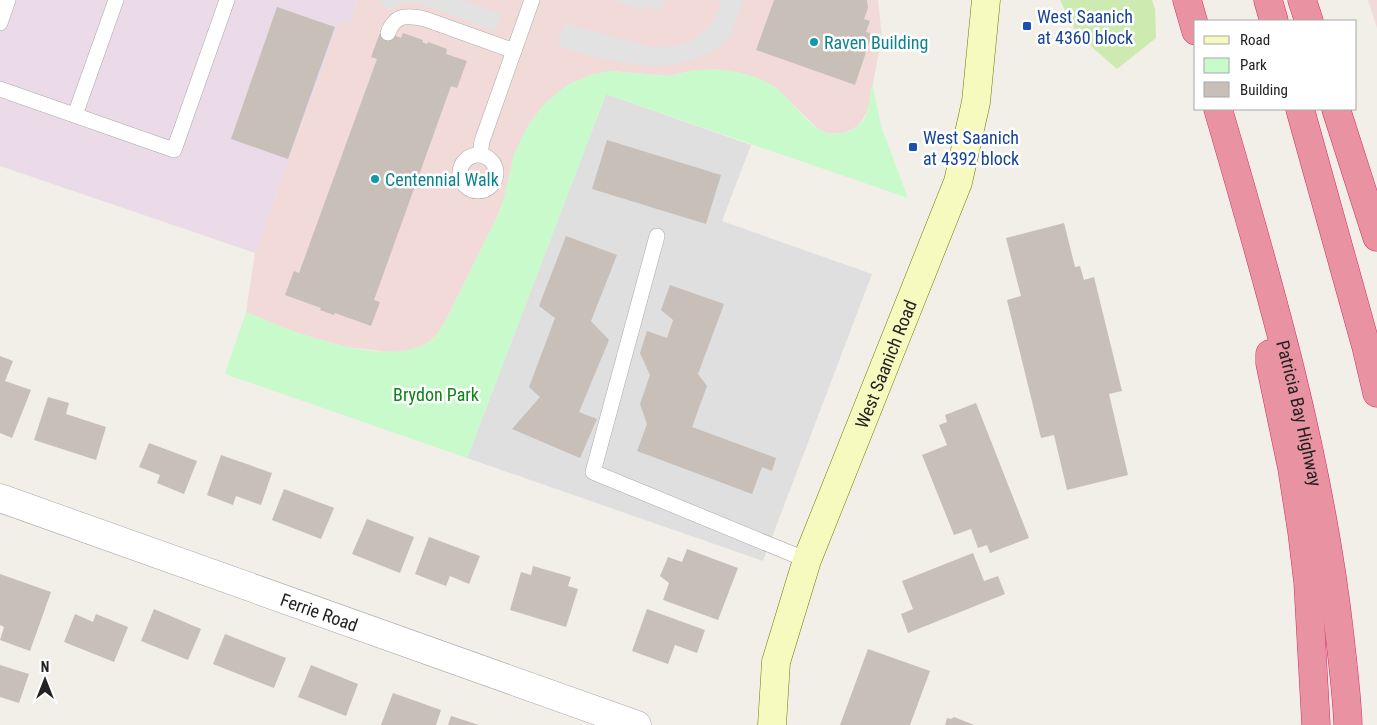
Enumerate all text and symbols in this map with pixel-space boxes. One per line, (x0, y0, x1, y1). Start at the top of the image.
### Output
place label: West Saanich at 4360 block (1037, 6, 1133, 48)
marker: West Saanich at 4360 block (1021, 20, 1033, 32)
legend (1194, 20, 1357, 110)
text: Road (1240, 31, 1270, 49)
place label: Raven Building (824, 32, 928, 53)
marker: Raven Building (808, 36, 820, 48)
text: Park (1240, 56, 1267, 74)
text: Building (1240, 81, 1288, 99)
place label: West Saanich at 4392 block (923, 127, 1019, 169)
marker: West Saanich at 4392 block (907, 141, 919, 153)
place label: Centennial Walk (385, 169, 499, 190)
marker: Centennial Walk (369, 173, 381, 185)
street label: West Saanich Road (850, 297, 920, 431)
street label: Patricia Bay Highway (1273, 338, 1327, 488)
park label: Brydon Park (393, 384, 479, 405)
street label: Ferrie Road (278, 588, 361, 635)
north arrow (20, 655, 70, 705)
text: N (41, 659, 49, 675)

